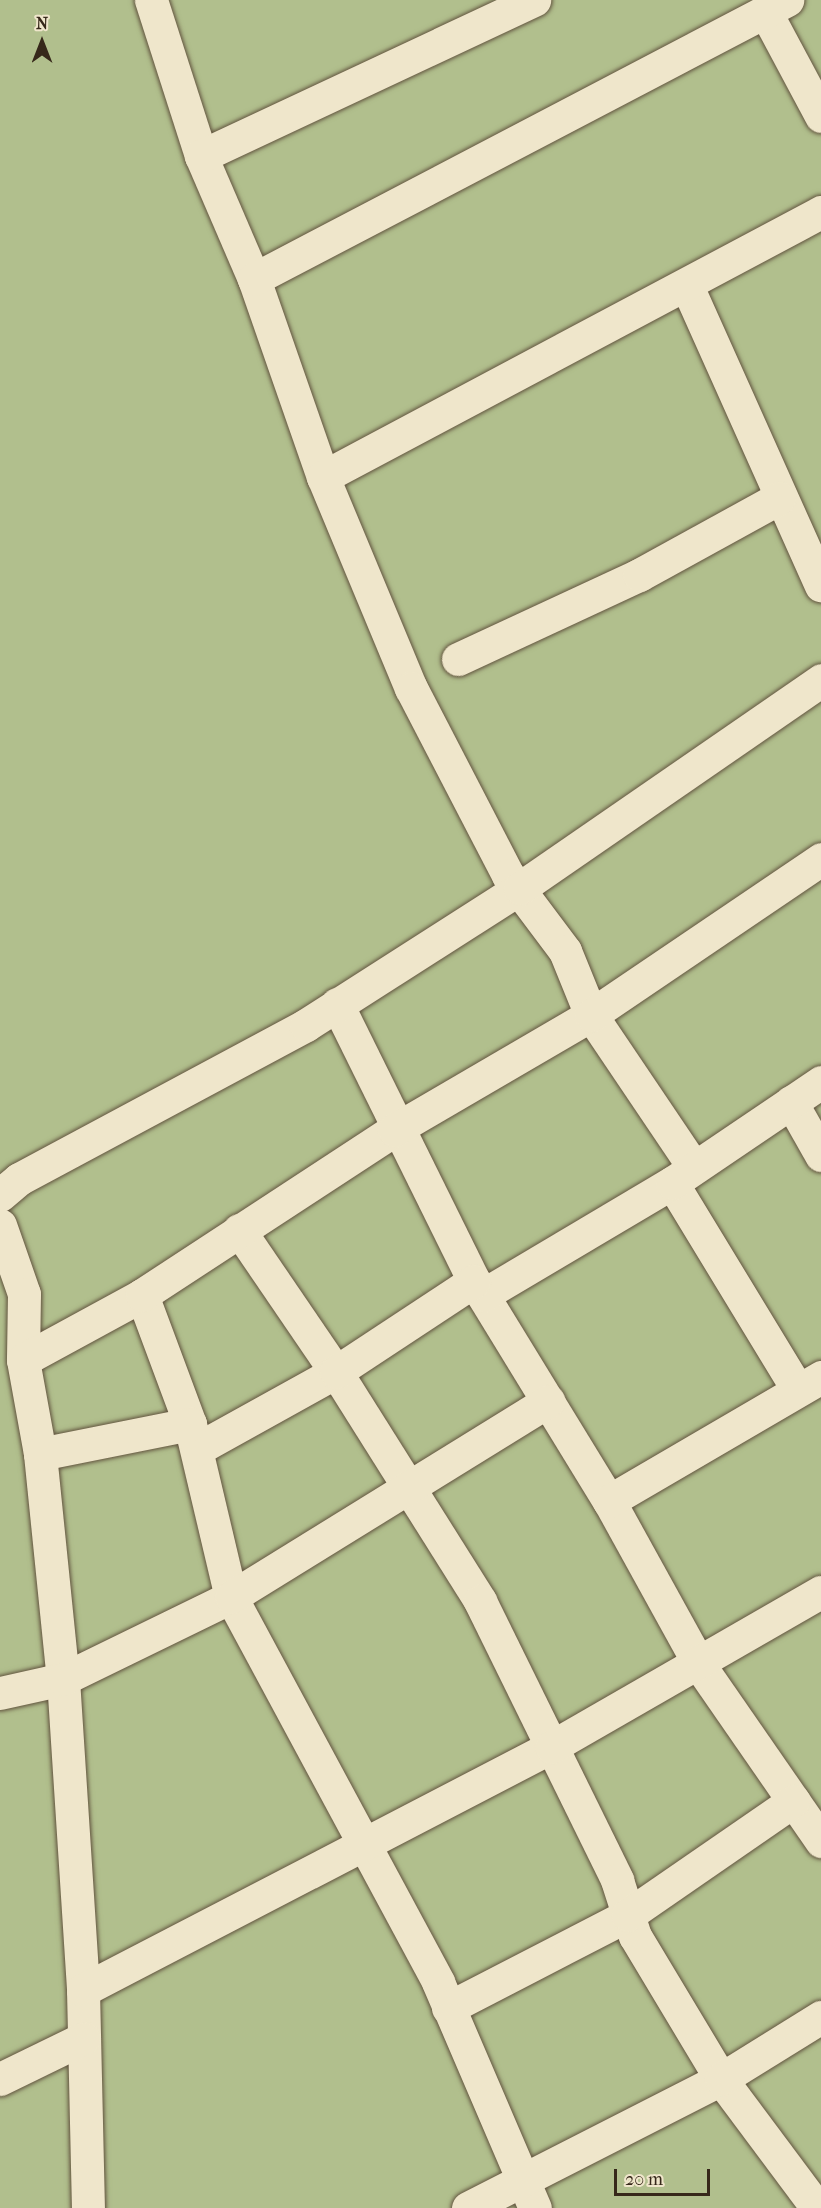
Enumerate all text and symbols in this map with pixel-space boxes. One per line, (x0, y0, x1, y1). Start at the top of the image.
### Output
north arrow (12, 12, 72, 72)
text: N (36, 14, 48, 33)
scale bar (617, 2157, 713, 2195)
text: 20 m (625, 2169, 663, 2190)

